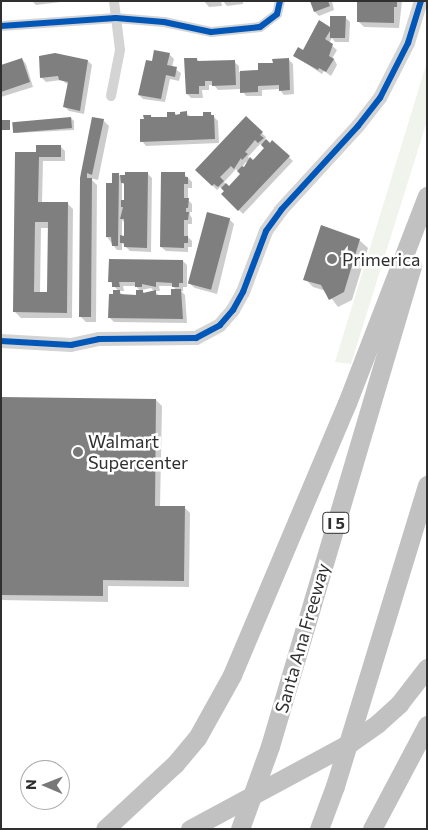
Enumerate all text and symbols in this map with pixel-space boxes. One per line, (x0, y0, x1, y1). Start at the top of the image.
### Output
place label: Primerica (342, 248, 420, 270)
marker: Primerica (326, 253, 338, 265)
place label: Walmart Supercenter (88, 431, 188, 474)
marker: Walmart Supercenter (72, 446, 84, 458)
road number: I 5 (322, 509, 350, 536)
street label: Santa Ana Freeway (270, 561, 334, 715)
north arrow (20, 760, 70, 810)
text: N (22, 779, 39, 790)

